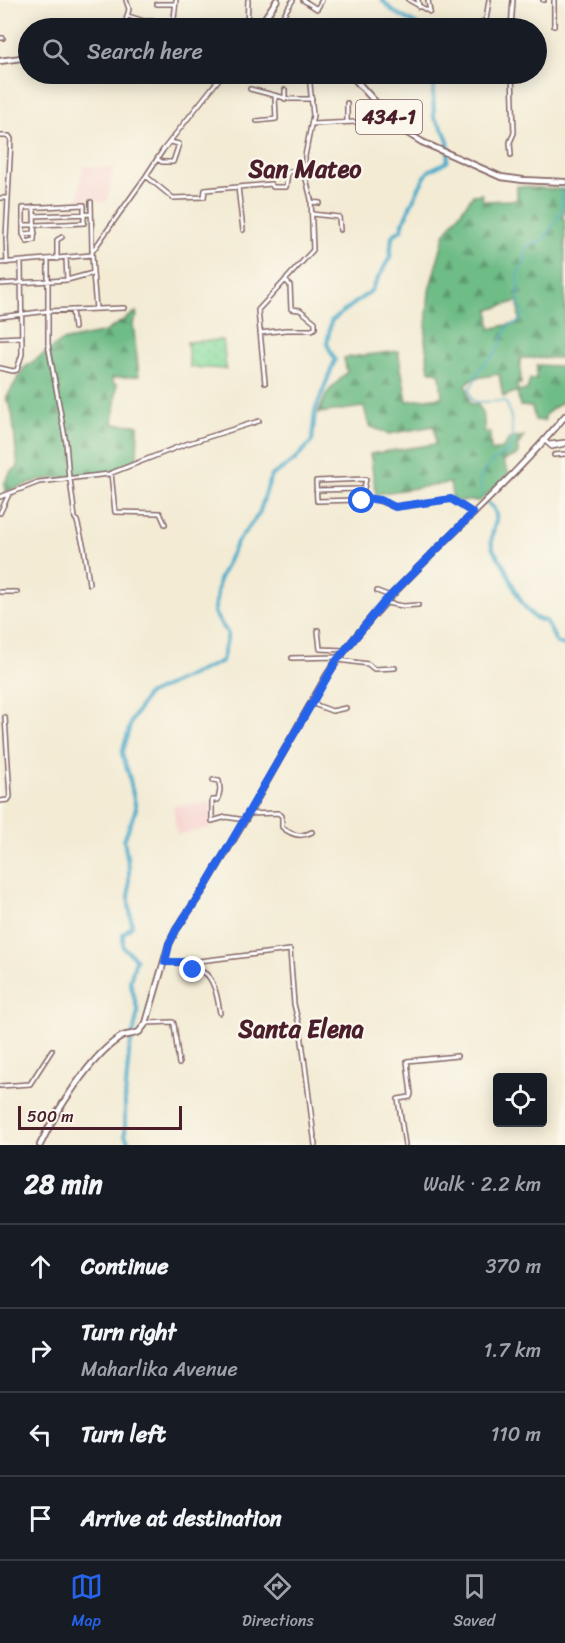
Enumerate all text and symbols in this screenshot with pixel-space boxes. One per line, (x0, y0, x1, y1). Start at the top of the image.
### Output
search box (18, 18, 547, 84)
text: Search here (87, 32, 203, 71)
icon: search (39, 35, 72, 68)
road number: 434-1 (356, 100, 422, 134)
district label: San Mateo (247, 148, 362, 190)
route start (348, 487, 374, 513)
route end (179, 956, 205, 982)
district label: Santa Elena (237, 1008, 364, 1050)
map controls (493, 1073, 547, 1127)
button: locate (493, 1073, 547, 1127)
text: 500 m (27, 1102, 73, 1131)
scale bar (18, 1103, 182, 1130)
text: 28 min (24, 1161, 103, 1207)
text: Walk · 2.2 km (423, 1167, 541, 1202)
text: Continue (81, 1247, 169, 1286)
text: 370 m (485, 1249, 541, 1284)
icon: ahead (24, 1250, 57, 1283)
text: Turn right (81, 1313, 176, 1352)
text: 1.7 km (484, 1333, 541, 1368)
icon: right (24, 1334, 57, 1367)
text: Maharlika Avenue (81, 1352, 238, 1387)
text: Turn left (81, 1415, 166, 1454)
text: 110 m (491, 1417, 541, 1452)
icon: left (24, 1418, 57, 1451)
text: Arrive at destination (81, 1499, 282, 1538)
icon: arrive (24, 1502, 57, 1535)
tab: Map (70, 1570, 103, 1635)
tab: Directions (242, 1570, 314, 1635)
tab: Saved (453, 1570, 495, 1635)

